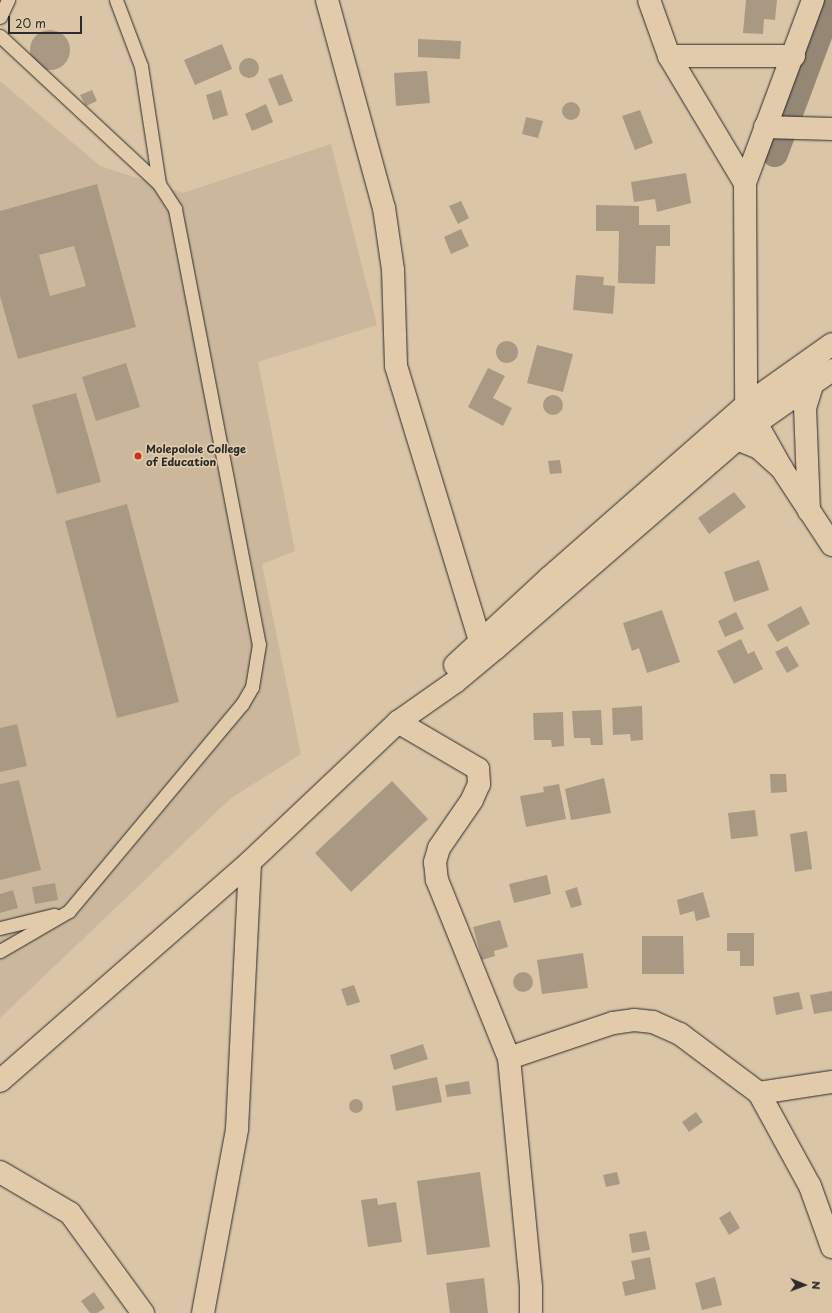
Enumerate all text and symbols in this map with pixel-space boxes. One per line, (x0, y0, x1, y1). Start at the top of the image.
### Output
scale bar (10, 8, 84, 34)
text: 20 m (15, 14, 46, 32)
place label: Molepolole College of Education (146, 443, 247, 469)
marker: Molepolole College of Education (133, 451, 143, 461)
north arrow (784, 1265, 824, 1305)
text: N (808, 1281, 825, 1290)

